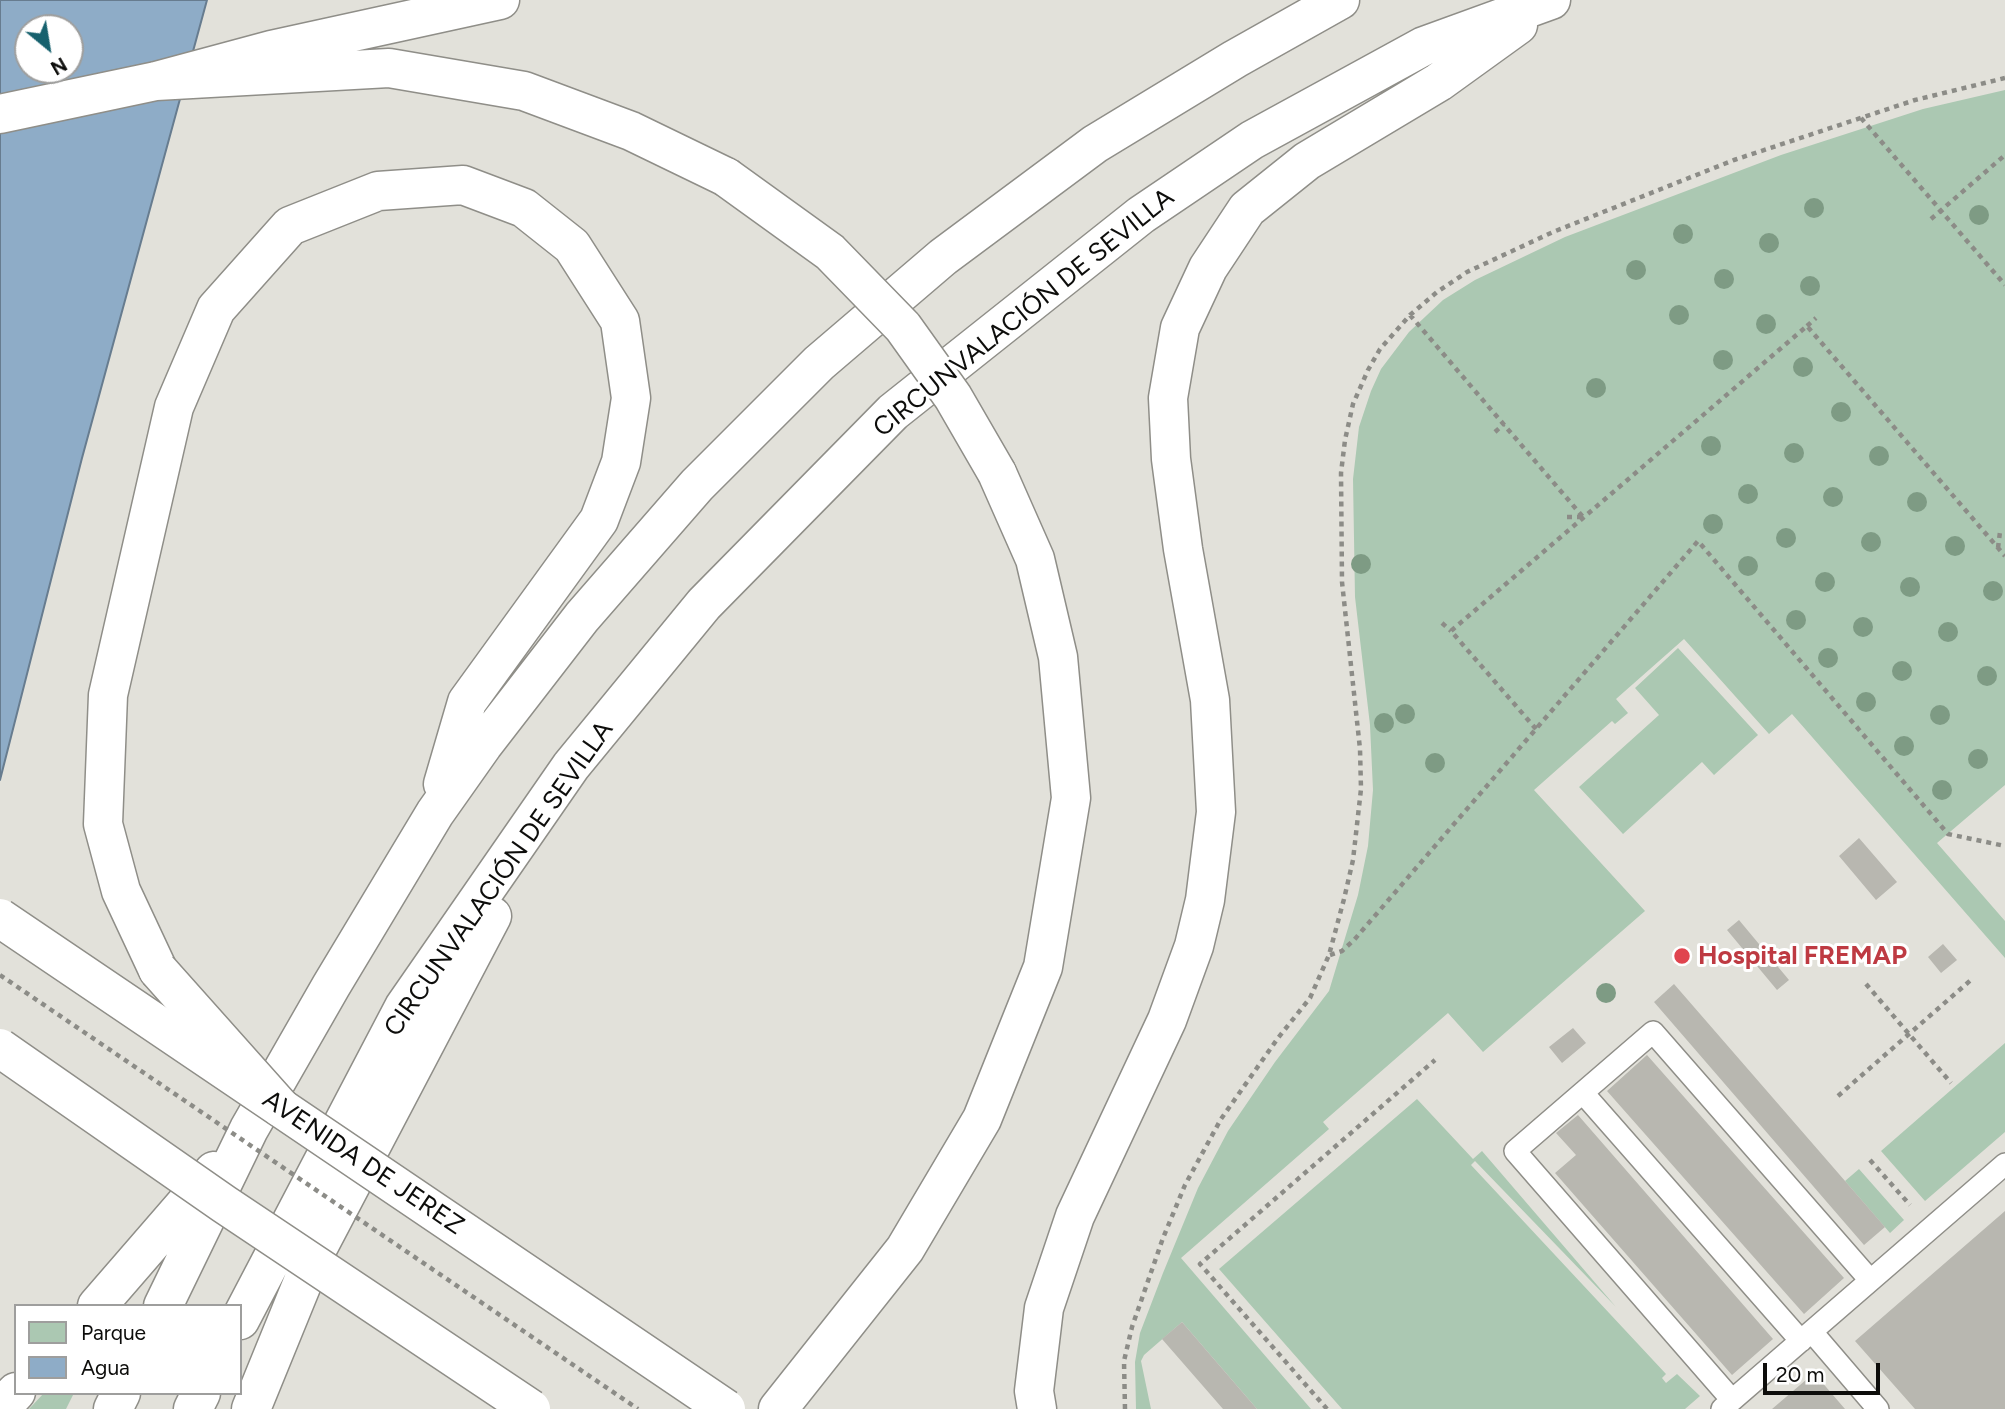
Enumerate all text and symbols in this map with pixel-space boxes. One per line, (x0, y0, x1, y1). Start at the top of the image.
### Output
north arrow (14, 14, 84, 84)
text: N (47, 52, 71, 80)
street label: CIRCUNVALACIÓN DE SEVILLA (867, 182, 1181, 444)
street label: CIRCUNVALACIÓN DE SEVILLA (378, 715, 620, 1043)
place label: Hospital FREMAP (1698, 940, 1907, 972)
marker: Hospital FREMAP (1672, 946, 1692, 966)
street label: AVENIDA DE JEREZ (257, 1084, 469, 1242)
legend (14, 1304, 242, 1395)
text: Parque (81, 1320, 146, 1345)
scale bar (1767, 1350, 1884, 1394)
text: Agua (81, 1355, 130, 1380)
text: 20 m (1776, 1362, 1824, 1387)

